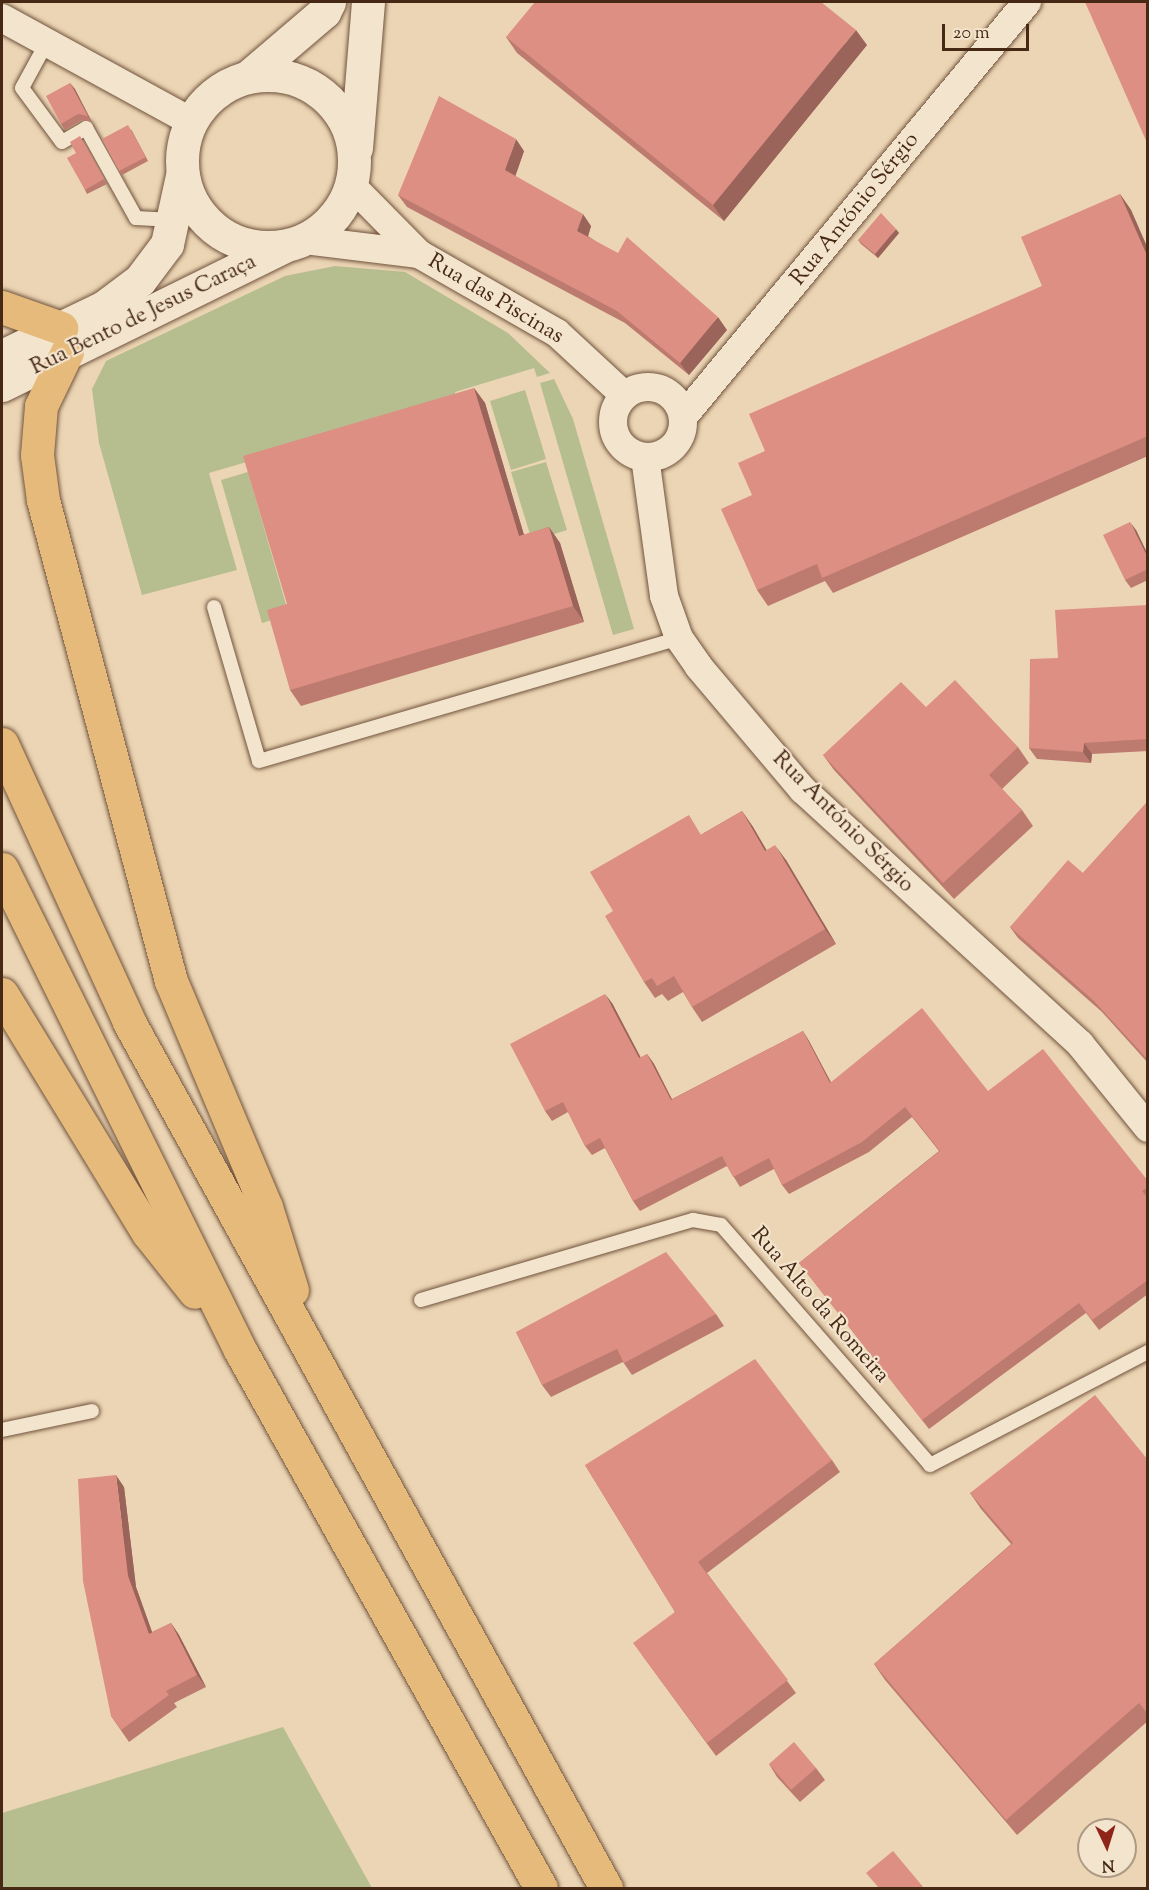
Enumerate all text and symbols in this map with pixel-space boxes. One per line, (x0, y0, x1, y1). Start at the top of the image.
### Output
scale bar (945, 12, 1032, 50)
text: 20 m (953, 21, 990, 47)
street label: Rua António Sérgio (786, 128, 926, 292)
street label: Rua das Piscinas (422, 249, 568, 351)
street label: Rua Bento de Jesus Caraça (27, 250, 261, 382)
street label: Rua António Sérgio (766, 747, 918, 899)
street label: Rua Alto da Romeira (744, 1223, 894, 1389)
north arrow (1077, 1818, 1137, 1878)
text: N (1101, 1853, 1115, 1876)

